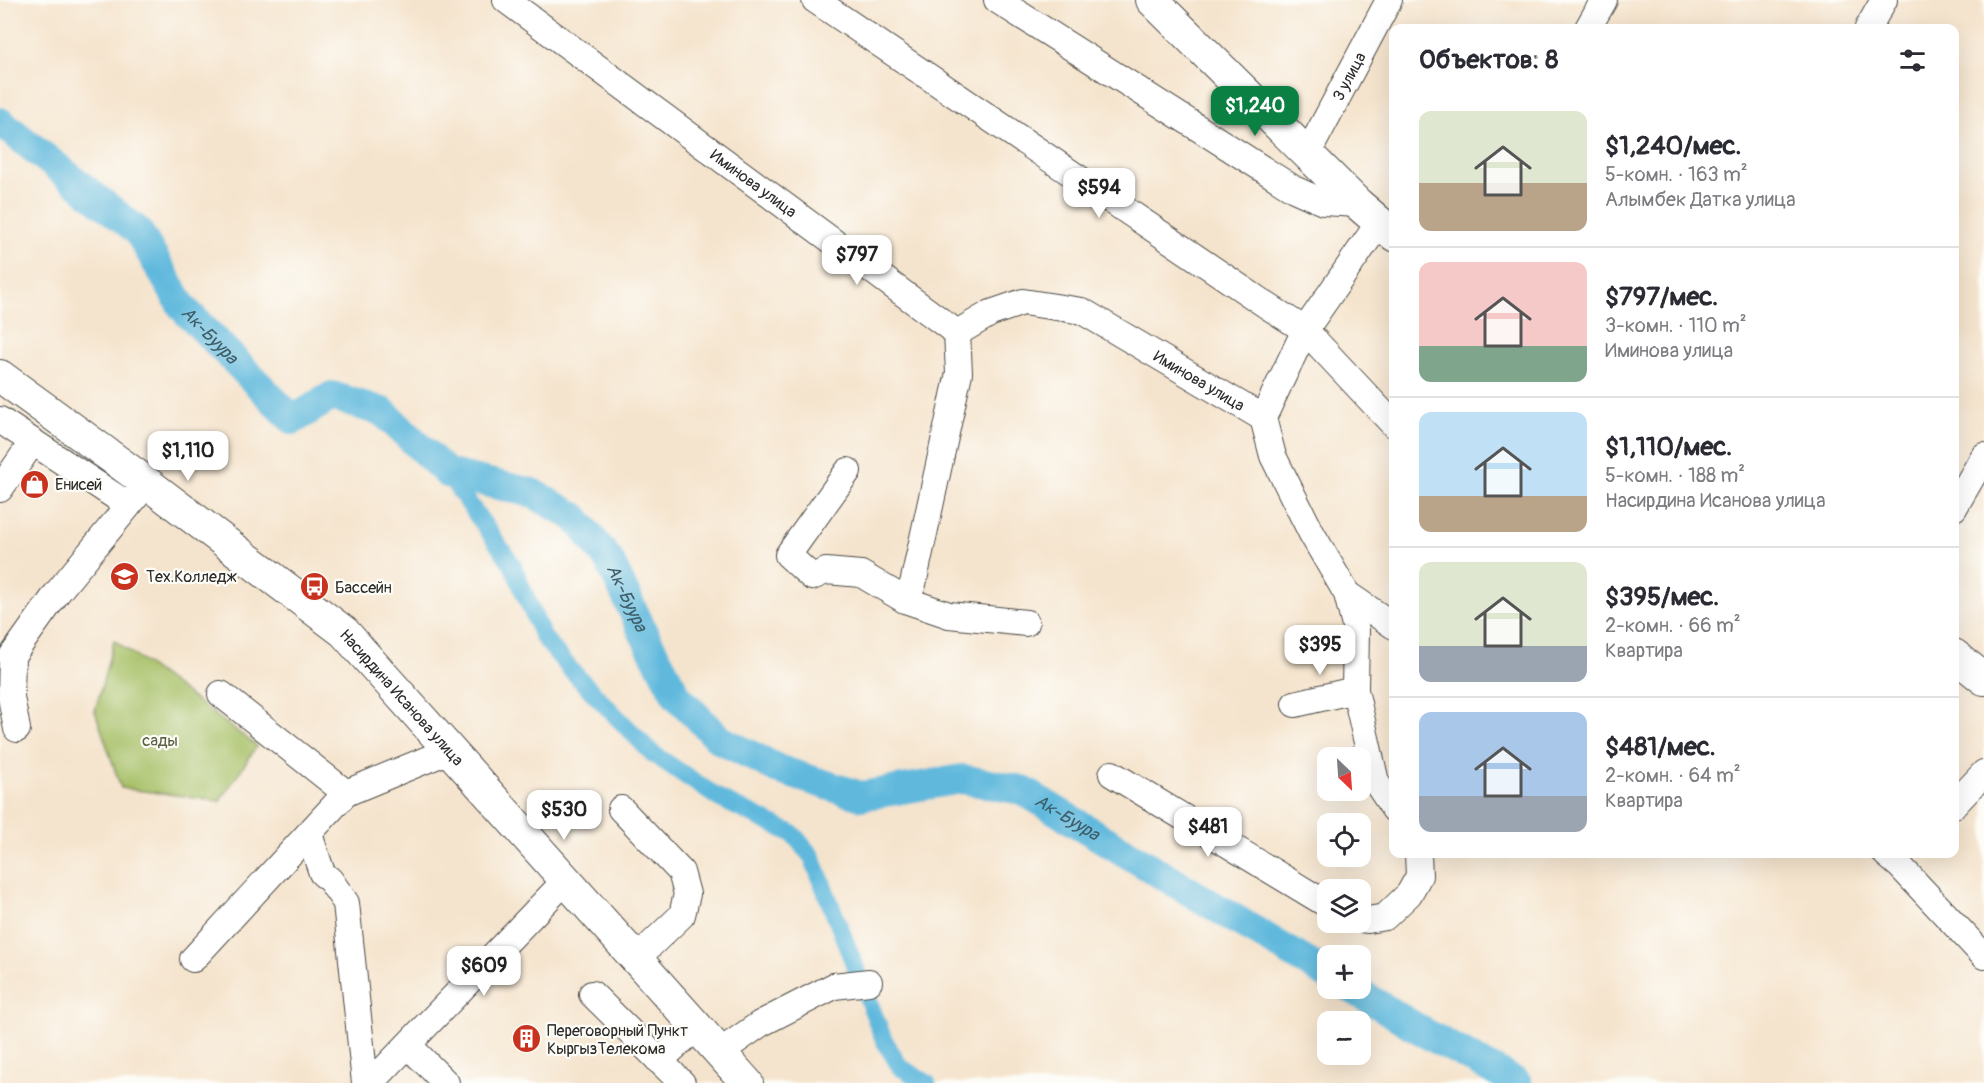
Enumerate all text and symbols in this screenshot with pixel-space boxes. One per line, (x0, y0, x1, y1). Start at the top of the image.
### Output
text: Объектов: 8 (1419, 44, 1558, 76)
icon: filters (1896, 44, 1929, 77)
street label: 3 улица (1329, 49, 1371, 104)
pin: $1,240 (1206, 86, 1304, 137)
text: $1,240 (1225, 93, 1285, 118)
text: $1,240/мес. (1605, 130, 1741, 162)
icon: home (1467, 135, 1539, 207)
street label: Иминова улица (706, 145, 800, 222)
text: 5-комн. · 163 m² (1605, 162, 1748, 187)
pin: $594 (1063, 168, 1135, 219)
text: $594 (1077, 175, 1121, 200)
text: Алымбек Датка улица (1605, 187, 1796, 212)
pin: $797 (821, 235, 893, 286)
text: $797 (836, 242, 878, 267)
text: $797/мес. (1605, 281, 1718, 313)
icon: home (1467, 286, 1539, 358)
water label: Ак-Буура (176, 302, 244, 370)
text: 3-комн. · 110 m² (1605, 313, 1747, 338)
text: Иминова улица (1605, 338, 1733, 363)
street label: Иминова улица (1150, 347, 1248, 416)
pin: $1,110 (139, 431, 237, 482)
text: $1,110/мес. (1605, 431, 1732, 463)
icon: home (1467, 436, 1539, 508)
text: $1,110 (161, 438, 215, 463)
text: 5-комн. · 188 m² (1605, 463, 1745, 488)
shop icon: Енисей (18, 468, 50, 500)
place label: Енисей (55, 475, 102, 495)
text: Насирдина Исанова улица (1605, 488, 1825, 513)
school or university icon: Тех.Колледж (109, 560, 141, 592)
water label: Ак-Буура (601, 561, 653, 637)
place label: Тех.Колледж (146, 567, 237, 587)
bus stop icon: Бассейн (298, 571, 330, 603)
place label: Бассейн (335, 578, 392, 598)
text: $395/мес. (1605, 581, 1719, 613)
icon: home (1467, 586, 1539, 658)
text: 2-комн. · 66 m² (1605, 613, 1741, 638)
street label: Насирдина Исанова улица (335, 625, 468, 770)
pin: $395 (1284, 625, 1356, 676)
text: $395 (1298, 632, 1342, 657)
text: Квартира (1605, 638, 1683, 663)
park label: сады (142, 731, 178, 751)
text: $481/мес. (1605, 731, 1716, 763)
icon: home (1467, 736, 1539, 808)
north arrow (1317, 747, 1371, 801)
map controls (1317, 747, 1371, 1065)
text: 2-комн. · 64 m² (1605, 763, 1741, 788)
text: Квартира (1605, 788, 1683, 813)
water label: Ак-Буура (1030, 789, 1105, 847)
pin: $530 (528, 790, 600, 841)
text: $530 (541, 797, 587, 822)
pin: $481 (1172, 807, 1244, 858)
button: locate (1317, 813, 1371, 867)
text: $481 (1188, 814, 1228, 839)
button: layers (1317, 879, 1371, 933)
button: + (1317, 945, 1371, 999)
pin: $609 (448, 946, 520, 997)
text: $609 (461, 953, 507, 978)
button: − (1317, 1011, 1371, 1065)
place label: Переговорный Пункт КыргызТелекома (547, 1021, 688, 1059)
building icon: Переговорный Пункт КыргызТелекома (510, 1023, 542, 1055)

